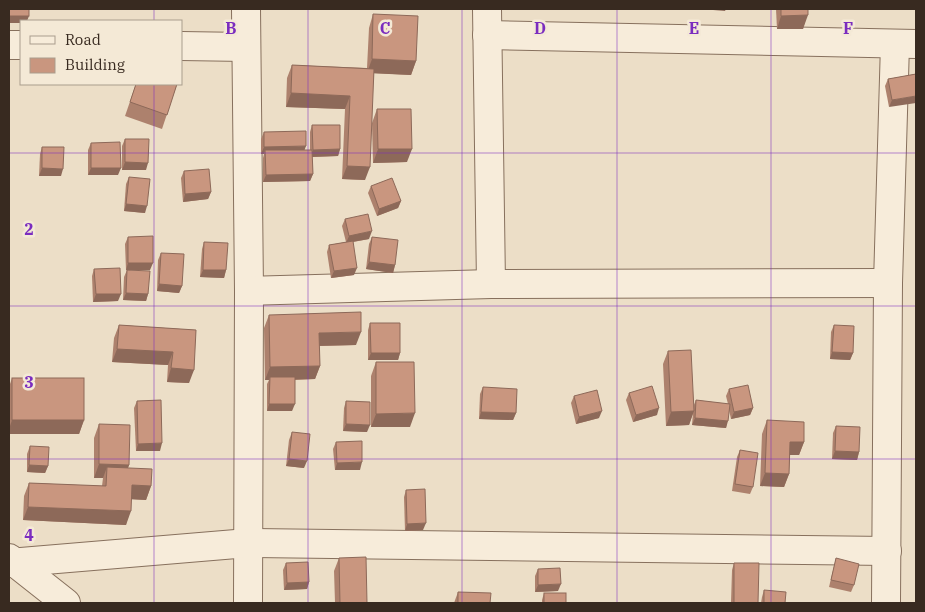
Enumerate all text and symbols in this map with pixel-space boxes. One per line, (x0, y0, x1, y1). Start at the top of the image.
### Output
text: B (225, 18, 237, 38)
text: C (380, 18, 390, 38)
text: D (534, 18, 546, 38)
text: E (689, 18, 699, 38)
text: F (843, 18, 853, 38)
legend (20, 20, 182, 85)
text: Road (65, 30, 101, 49)
text: Building (65, 55, 125, 74)
text: 2 (24, 219, 34, 239)
text: 3 (24, 372, 34, 392)
text: 4 (24, 525, 34, 545)

